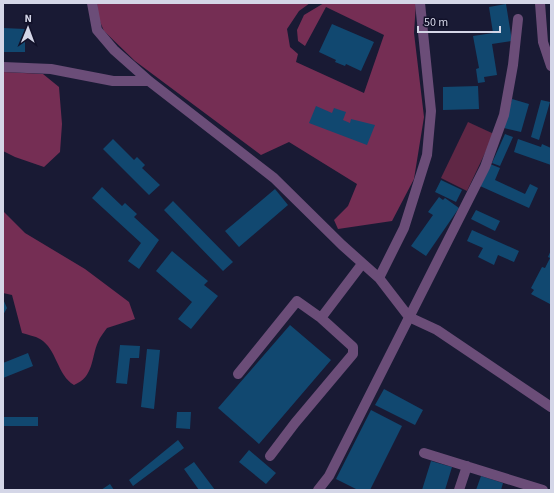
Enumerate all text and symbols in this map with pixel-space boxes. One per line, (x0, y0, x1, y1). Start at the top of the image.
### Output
north arrow (8, 8, 48, 48)
scale bar (418, 8, 500, 34)
text: N (24, 11, 32, 26)
text: 50 m (424, 14, 448, 31)

